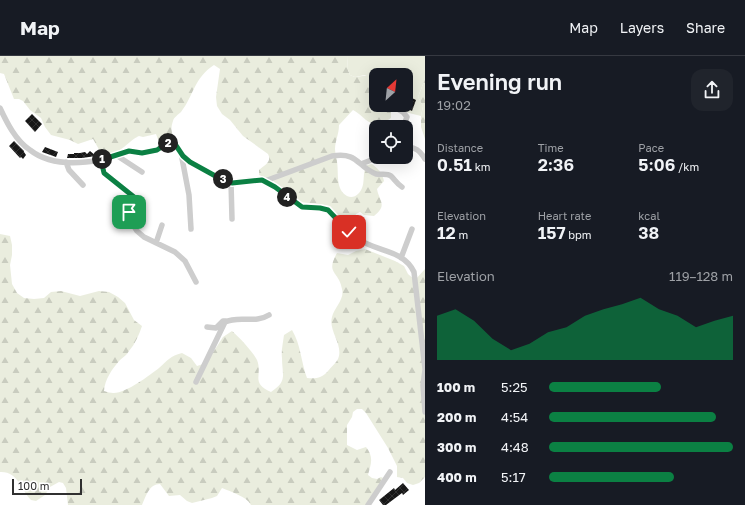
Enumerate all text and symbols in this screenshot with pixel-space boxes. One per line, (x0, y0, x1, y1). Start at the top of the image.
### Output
text: Map (20, 16, 60, 39)
text: Map (569, 19, 598, 36)
text: Layers (620, 19, 664, 36)
text: Share (686, 19, 725, 36)
north arrow (369, 68, 413, 112)
map controls (369, 68, 413, 164)
text: Evening run (437, 68, 562, 95)
button: share (691, 69, 733, 111)
text: 19:02 (437, 97, 471, 113)
button: locate (369, 120, 413, 164)
pin: 2 (158, 133, 178, 153)
text: 2 (165, 136, 171, 149)
text: Distance (437, 141, 483, 154)
text: Time (538, 141, 564, 154)
text: Pace (638, 141, 664, 154)
pin: 1 (92, 149, 112, 169)
text: 1 (99, 152, 105, 165)
text: 0.51 (437, 154, 472, 175)
text: 2:36 (538, 154, 574, 175)
text: 5:06 (638, 154, 675, 175)
text: km (472, 160, 491, 173)
text: /km (675, 160, 699, 173)
pin: 3 (213, 169, 233, 189)
text: 3 (220, 172, 226, 185)
pin: 4 (277, 187, 297, 207)
text: 4 (284, 190, 290, 203)
pin (112, 195, 146, 229)
icon: arrive (118, 201, 140, 223)
text: Elevation (437, 209, 486, 222)
text: Heart rate (538, 209, 591, 222)
text: kcal (638, 209, 660, 222)
pin (332, 215, 366, 249)
icon: check (338, 221, 360, 243)
text: 12 (437, 222, 456, 243)
text: 157 (538, 222, 566, 243)
text: 38 (638, 222, 659, 243)
text: m (456, 228, 468, 241)
text: bpm (566, 228, 592, 241)
text: Elevation (437, 268, 495, 284)
text: 119–128 m (669, 268, 733, 284)
text: 100 m (437, 379, 475, 395)
text: 5:25 (501, 379, 528, 395)
text: 200 m (437, 409, 476, 425)
text: 4:54 (501, 409, 528, 425)
text: 300 m (437, 439, 476, 455)
text: 4:48 (501, 439, 529, 455)
text: 400 m (437, 469, 477, 485)
text: 5:17 (501, 469, 526, 485)
scale bar (12, 477, 82, 496)
text: 100 m (18, 479, 49, 492)

